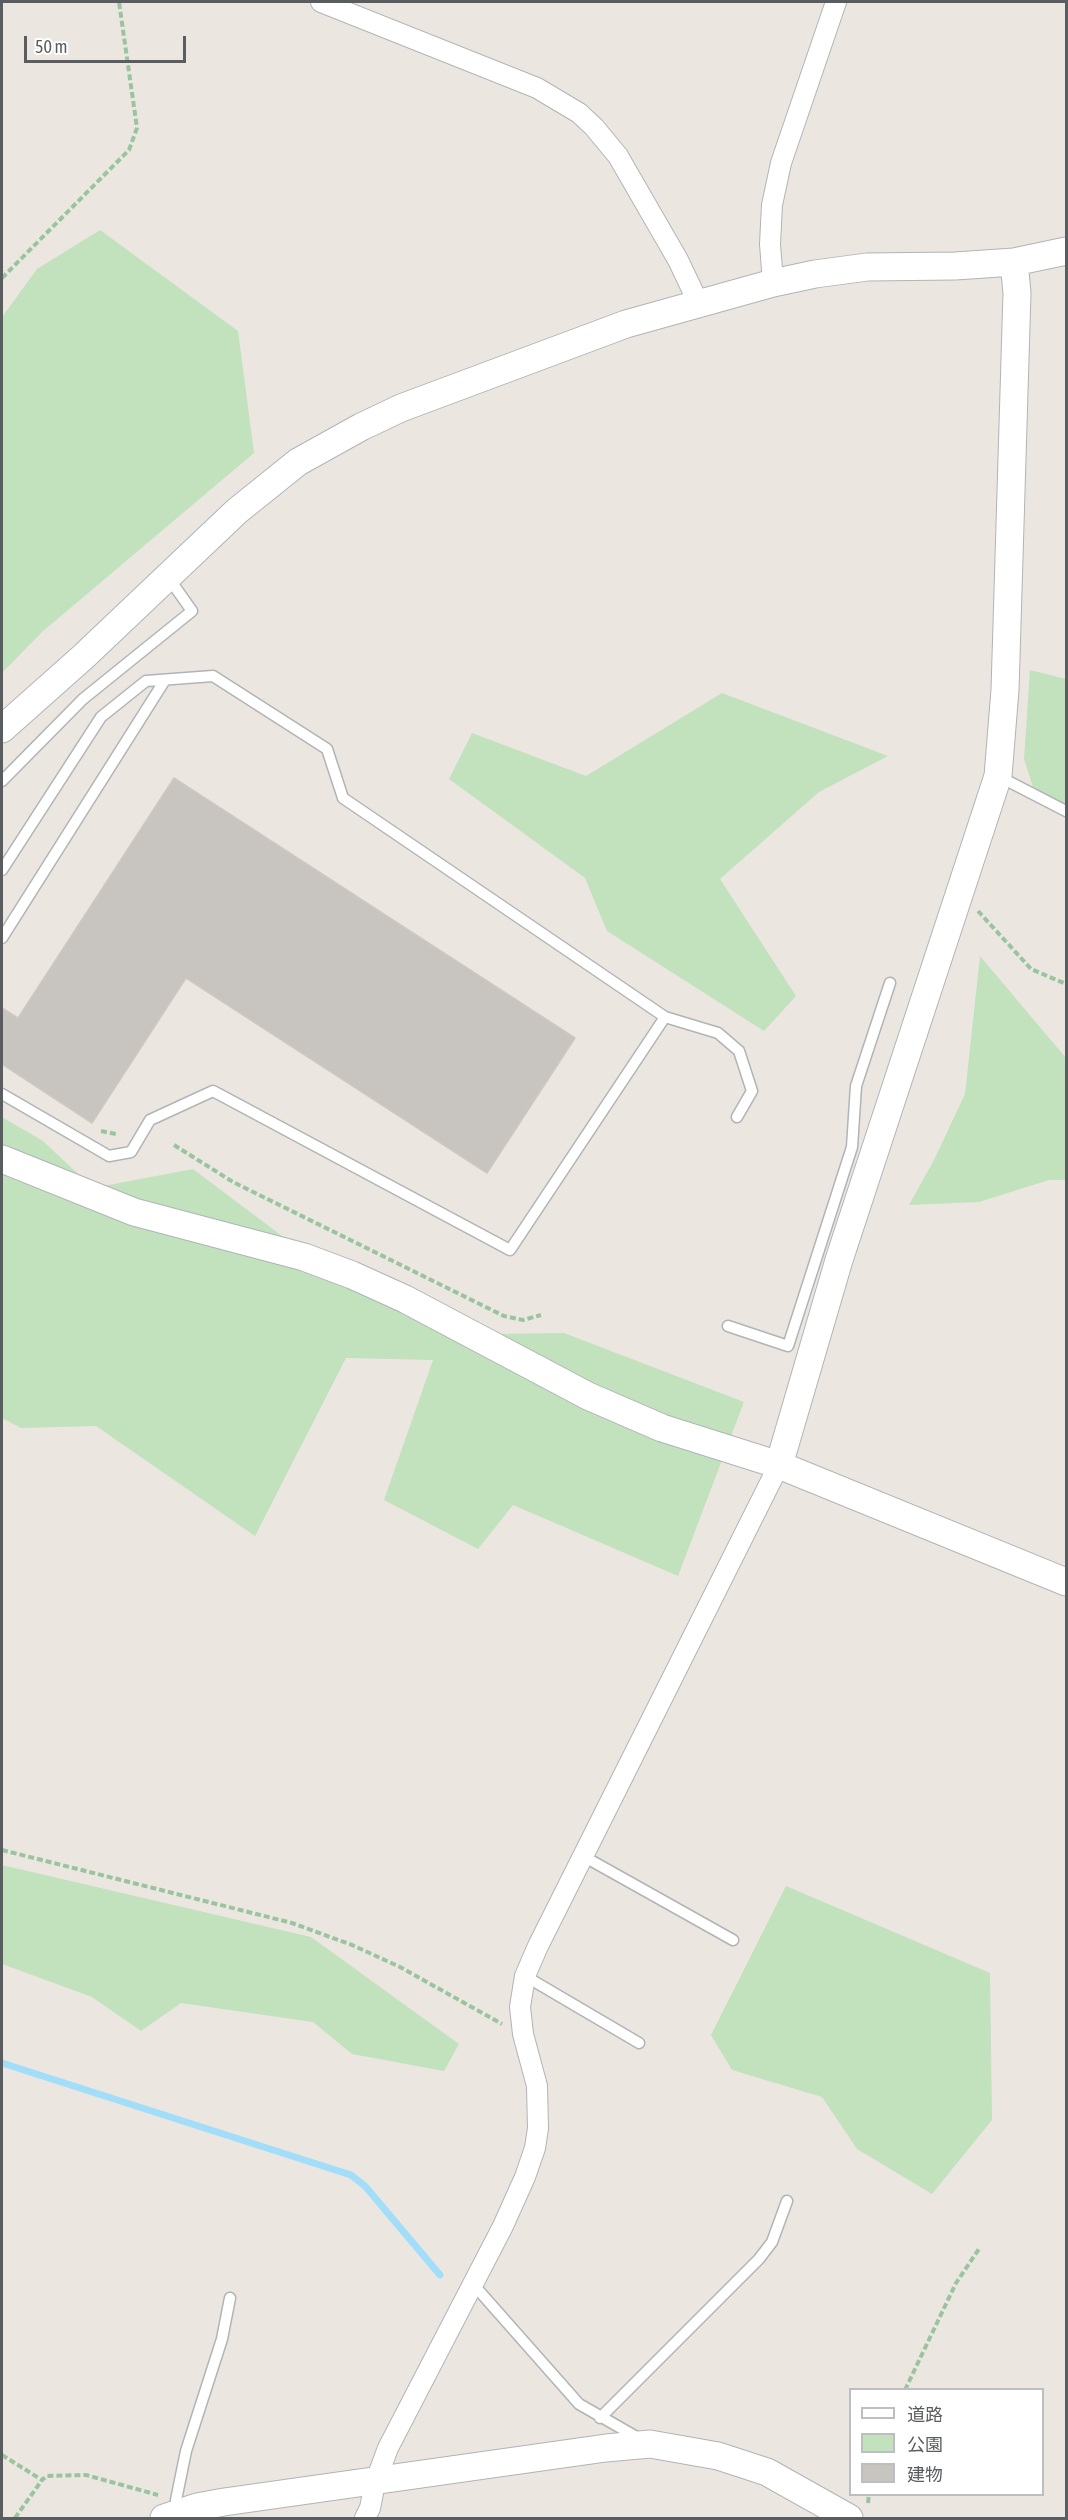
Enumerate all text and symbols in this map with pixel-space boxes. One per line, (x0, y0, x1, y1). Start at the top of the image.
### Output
scale bar (27, 24, 189, 62)
text: 50 m (35, 36, 67, 57)
legend (849, 2388, 1044, 2496)
text: 道路 (907, 2404, 943, 2425)
text: 公園 (907, 2434, 943, 2455)
text: 建物 (907, 2464, 943, 2485)

